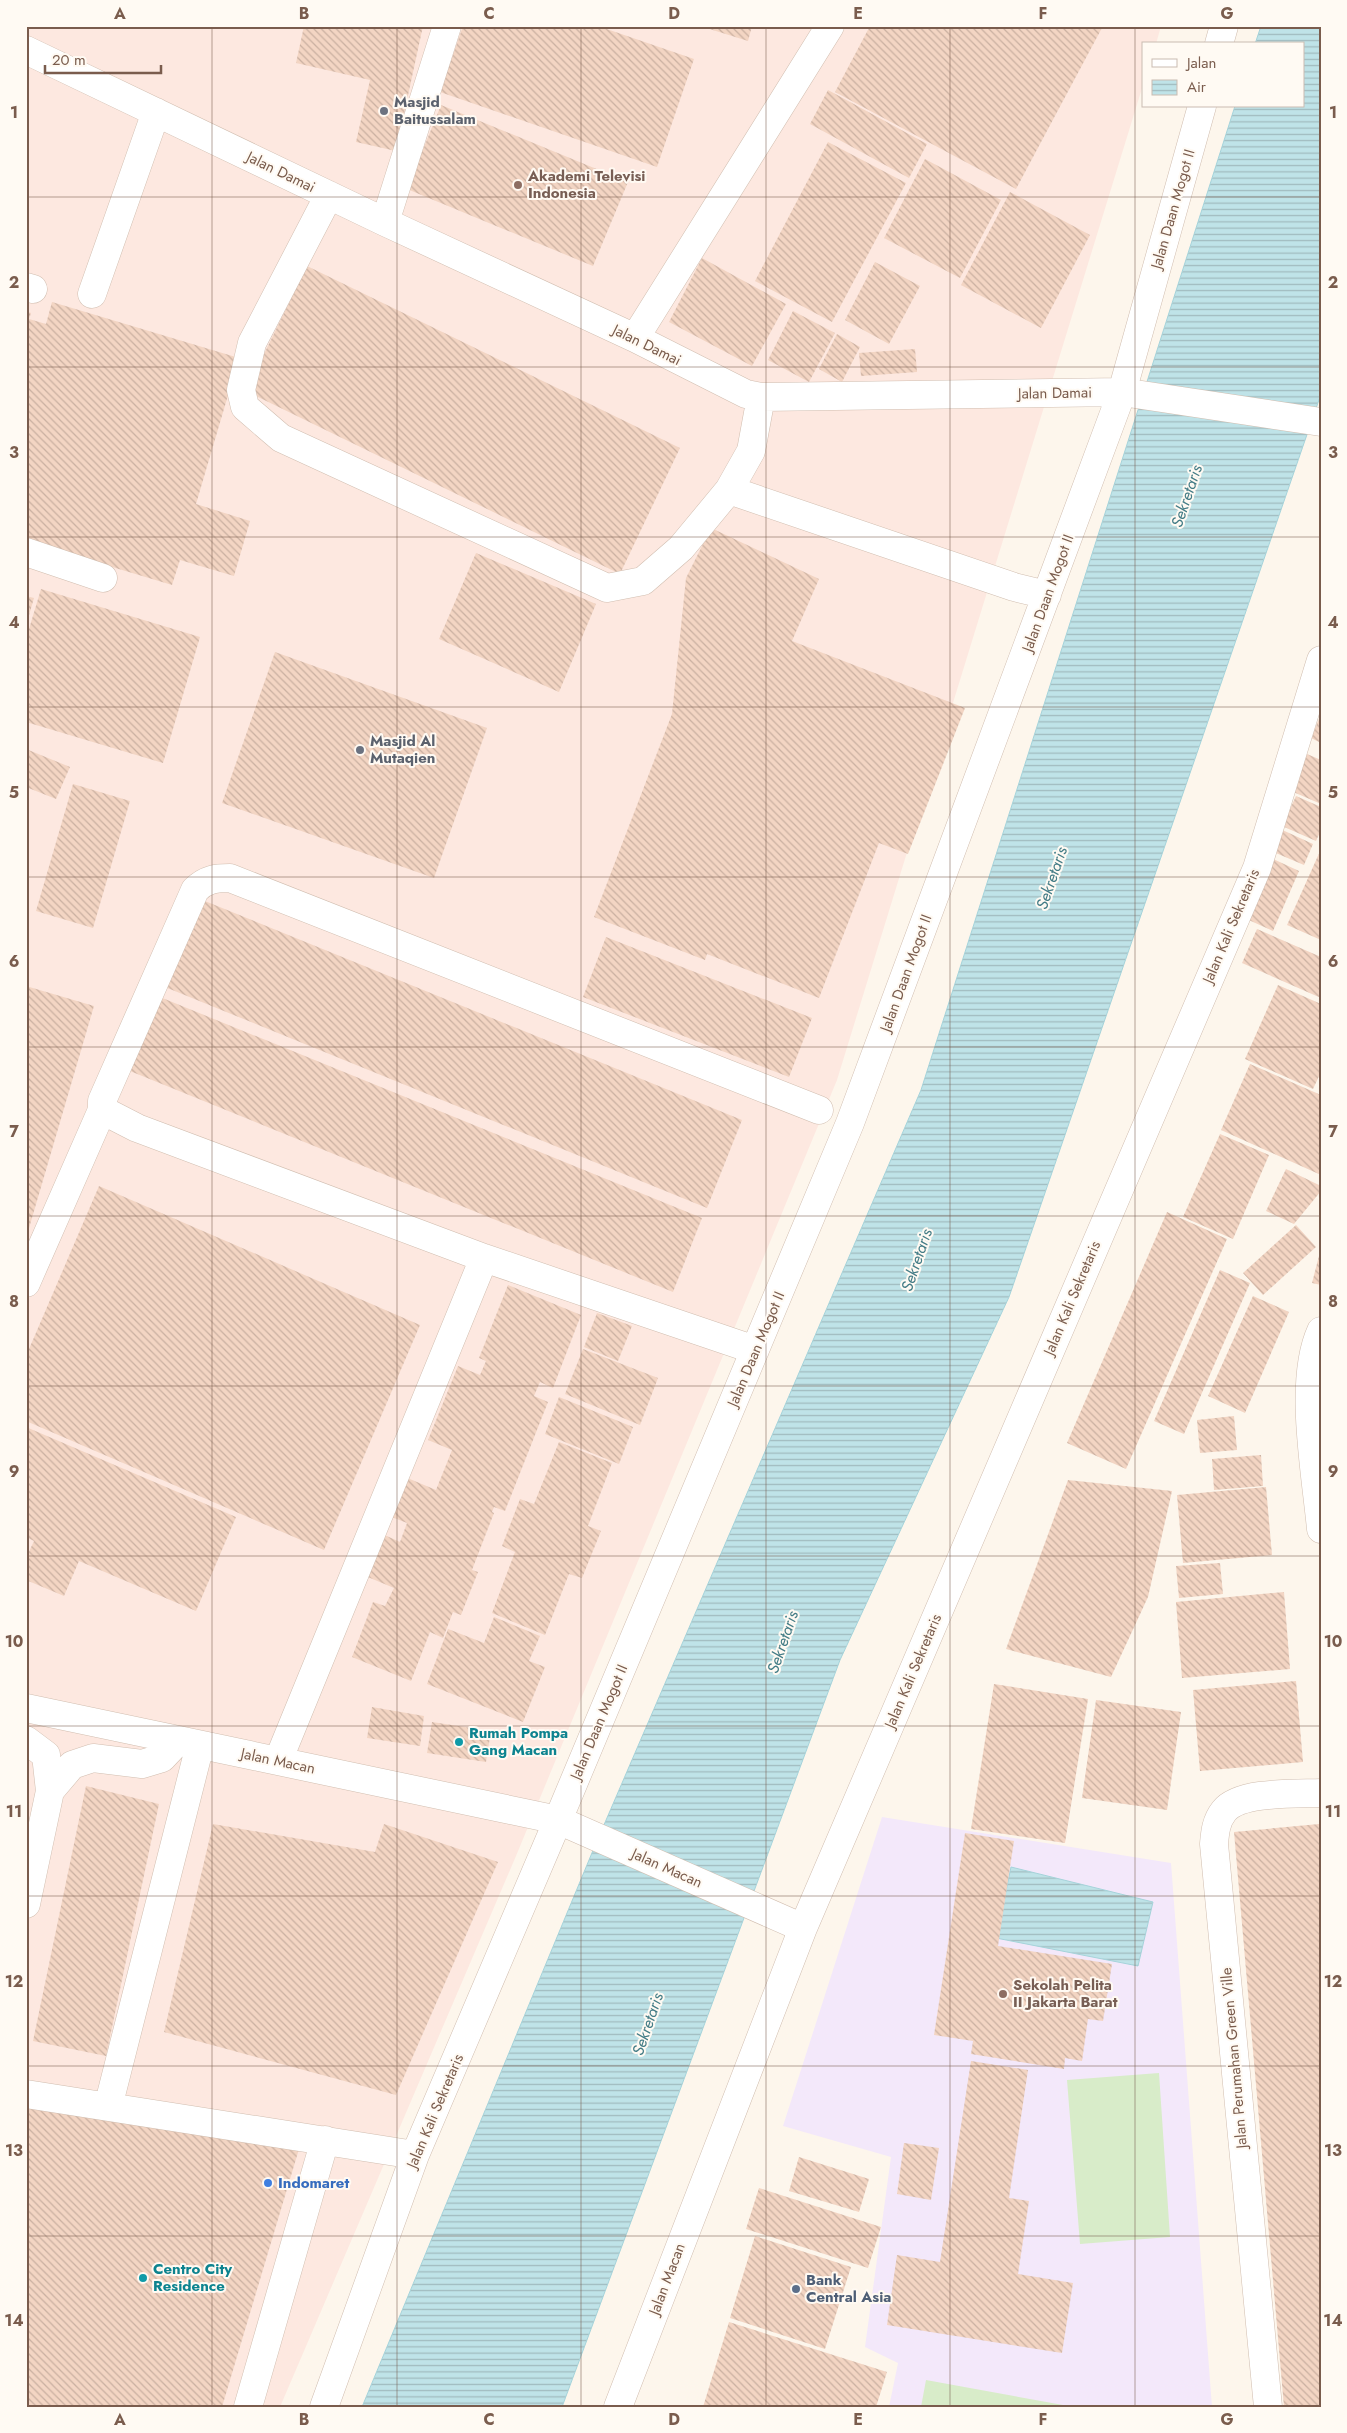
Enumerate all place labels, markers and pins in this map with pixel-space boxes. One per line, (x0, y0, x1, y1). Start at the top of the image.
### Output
place label: Masjid Baitussalam (394, 91, 476, 130)
marker: Masjid Baitussalam (378, 105, 390, 117)
place label: Akademi Televisi Indonesia (527, 165, 646, 204)
marker: Akademi Televisi Indonesia (512, 179, 524, 191)
place label: Masjid Al Mutaqien (370, 730, 435, 769)
marker: Masjid Al Mutaqien (354, 744, 366, 756)
place label: Rumah Pompa Gang Macan (469, 1722, 568, 1761)
marker: Rumah Pompa Gang Macan (453, 1736, 465, 1748)
place label: Sekolah Pelita II Jakarta Barat (1013, 1974, 1118, 2013)
marker: Sekolah Pelita II Jakarta Barat (997, 1988, 1009, 2000)
place label: Indomaret (278, 2172, 349, 2194)
marker: Indomaret (262, 2177, 274, 2189)
place label: Centro City Residence (153, 2258, 232, 2297)
place label: Bank Central Asia (806, 2269, 891, 2308)
marker: Centro City Residence (137, 2272, 149, 2284)
marker: Bank Central Asia (790, 2283, 802, 2295)

